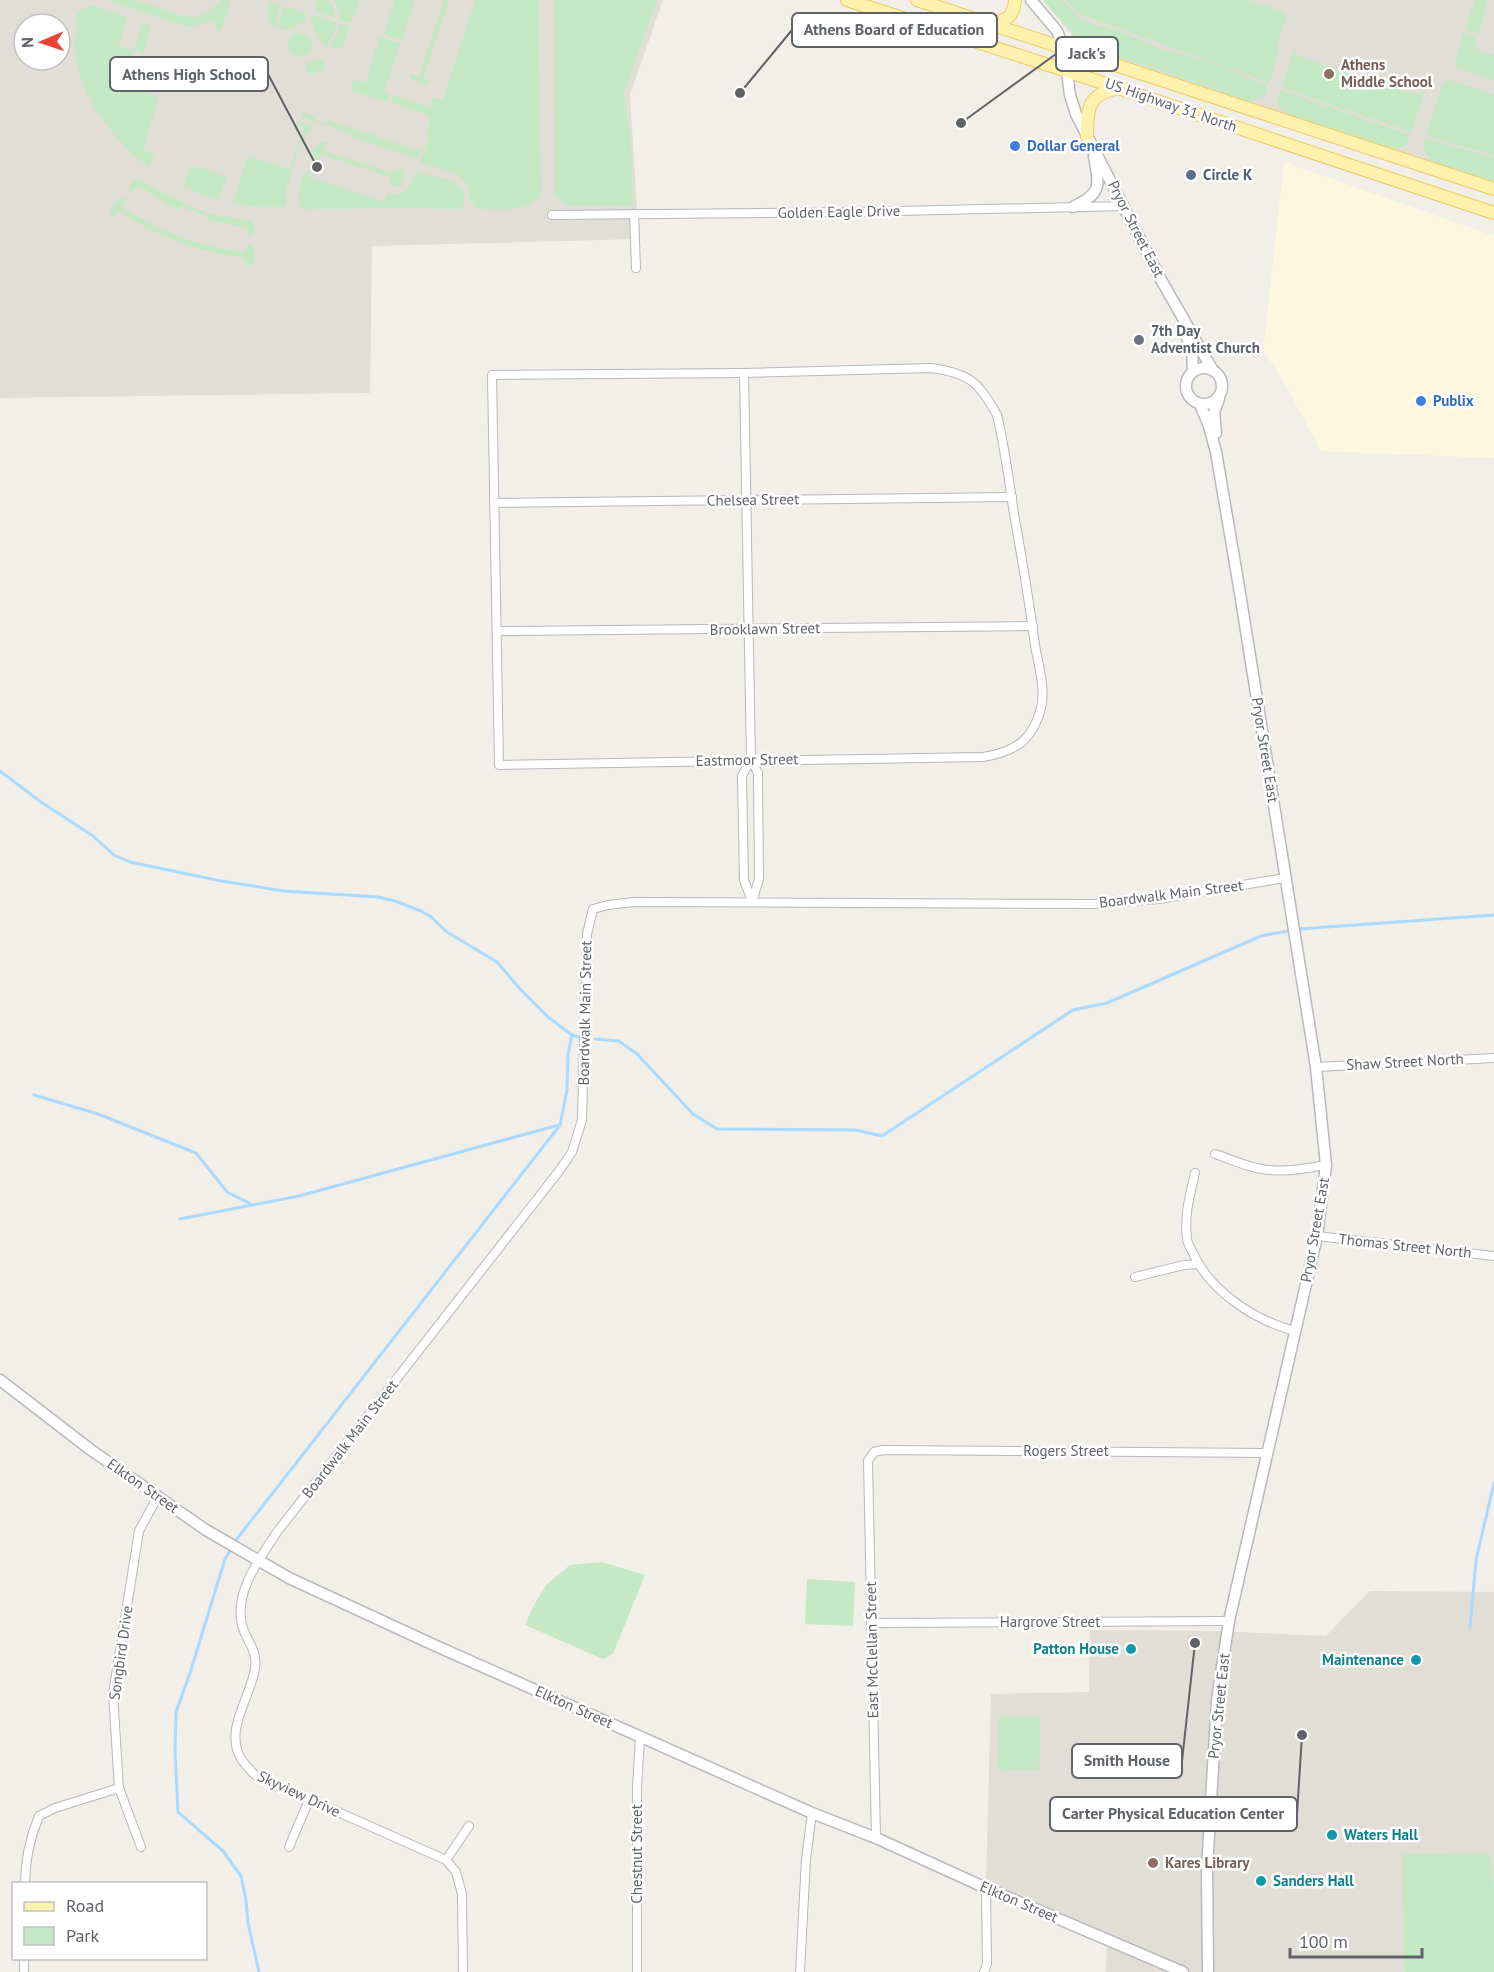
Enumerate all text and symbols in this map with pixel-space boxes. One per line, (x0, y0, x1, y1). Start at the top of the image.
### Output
north arrow (12, 12, 72, 72)
callout: Athens Board of Education (792, 13, 997, 47)
text: Athens Board of Education (804, 19, 984, 39)
text: N (17, 37, 37, 48)
callout: Jack's (1056, 37, 1118, 71)
text: Jack's (1067, 43, 1106, 63)
place label: Athens Middle School (1341, 55, 1433, 91)
callout: Athens High School (110, 57, 268, 91)
text: Athens High School (122, 64, 256, 84)
marker: Athens Middle School (1322, 67, 1336, 81)
street label: US Highway 31 North (1103, 73, 1240, 136)
place label: Dollar General (1027, 136, 1120, 155)
marker: Dollar General (1008, 139, 1022, 153)
place label: Circle K (1203, 165, 1253, 184)
marker: Circle K (1184, 168, 1198, 182)
street label: Pryor Street East (1104, 177, 1169, 280)
street label: Golden Eagle Drive (778, 201, 900, 222)
place label: 7th Day Adventist Church (1151, 321, 1260, 357)
marker: 7th Day Adventist Church (1132, 333, 1146, 347)
place label: Publix (1433, 391, 1474, 410)
marker: Publix (1414, 394, 1428, 408)
street label: Chelsea Street (707, 489, 799, 510)
street label: Brooklawn Street (710, 618, 820, 639)
street label: Pryor Street East (1248, 696, 1283, 804)
street label: Eastmoor Street (696, 749, 798, 770)
street label: Boardwalk Main Street (1098, 875, 1244, 912)
street label: Boardwalk Main Street (574, 940, 595, 1086)
street label: Shaw Street North (1346, 1049, 1464, 1074)
street label: Pryor Street East (1296, 1176, 1333, 1284)
street label: Thomas Street North (1338, 1229, 1473, 1262)
street label: Boardwalk Main Street (298, 1376, 402, 1502)
street label: Rogers Street (1023, 1441, 1109, 1460)
street label: Elkton Street (104, 1454, 183, 1517)
street label: East McClellan Street (861, 1581, 882, 1719)
street label: Songbird Drive (104, 1604, 137, 1701)
street label: Hargrove Street (1000, 1612, 1100, 1631)
place label: Patton House (1033, 1639, 1119, 1658)
marker: Patton House (1124, 1642, 1138, 1656)
place label: Maintenance (1322, 1650, 1404, 1669)
street label: Pryor Street East (1204, 1652, 1233, 1760)
marker: Maintenance (1409, 1653, 1423, 1667)
street label: Elkton Street (532, 1681, 616, 1732)
callout: Smith House (1072, 1744, 1182, 1778)
text: Smith House (1084, 1750, 1170, 1770)
street label: Skyview Drive (255, 1766, 344, 1821)
callout: Carter Physical Education Center (1050, 1797, 1297, 1831)
text: Carter Physical Education Center (1062, 1803, 1284, 1823)
street label: Chestnut Street (627, 1804, 646, 1904)
place label: Waters Hall (1344, 1825, 1418, 1844)
marker: Waters Hall (1325, 1828, 1339, 1842)
place label: Kares Library (1165, 1853, 1250, 1872)
marker: Kares Library (1146, 1856, 1160, 1870)
place label: Sanders Hall (1273, 1871, 1354, 1890)
marker: Sanders Hall (1254, 1874, 1268, 1888)
street label: Elkton Street (977, 1877, 1061, 1927)
legend (12, 1882, 207, 1960)
text: Road (66, 1894, 104, 1917)
scale bar (1290, 1921, 1422, 1959)
text: Park (66, 1924, 99, 1947)
text: 100 m (1299, 1930, 1348, 1953)

